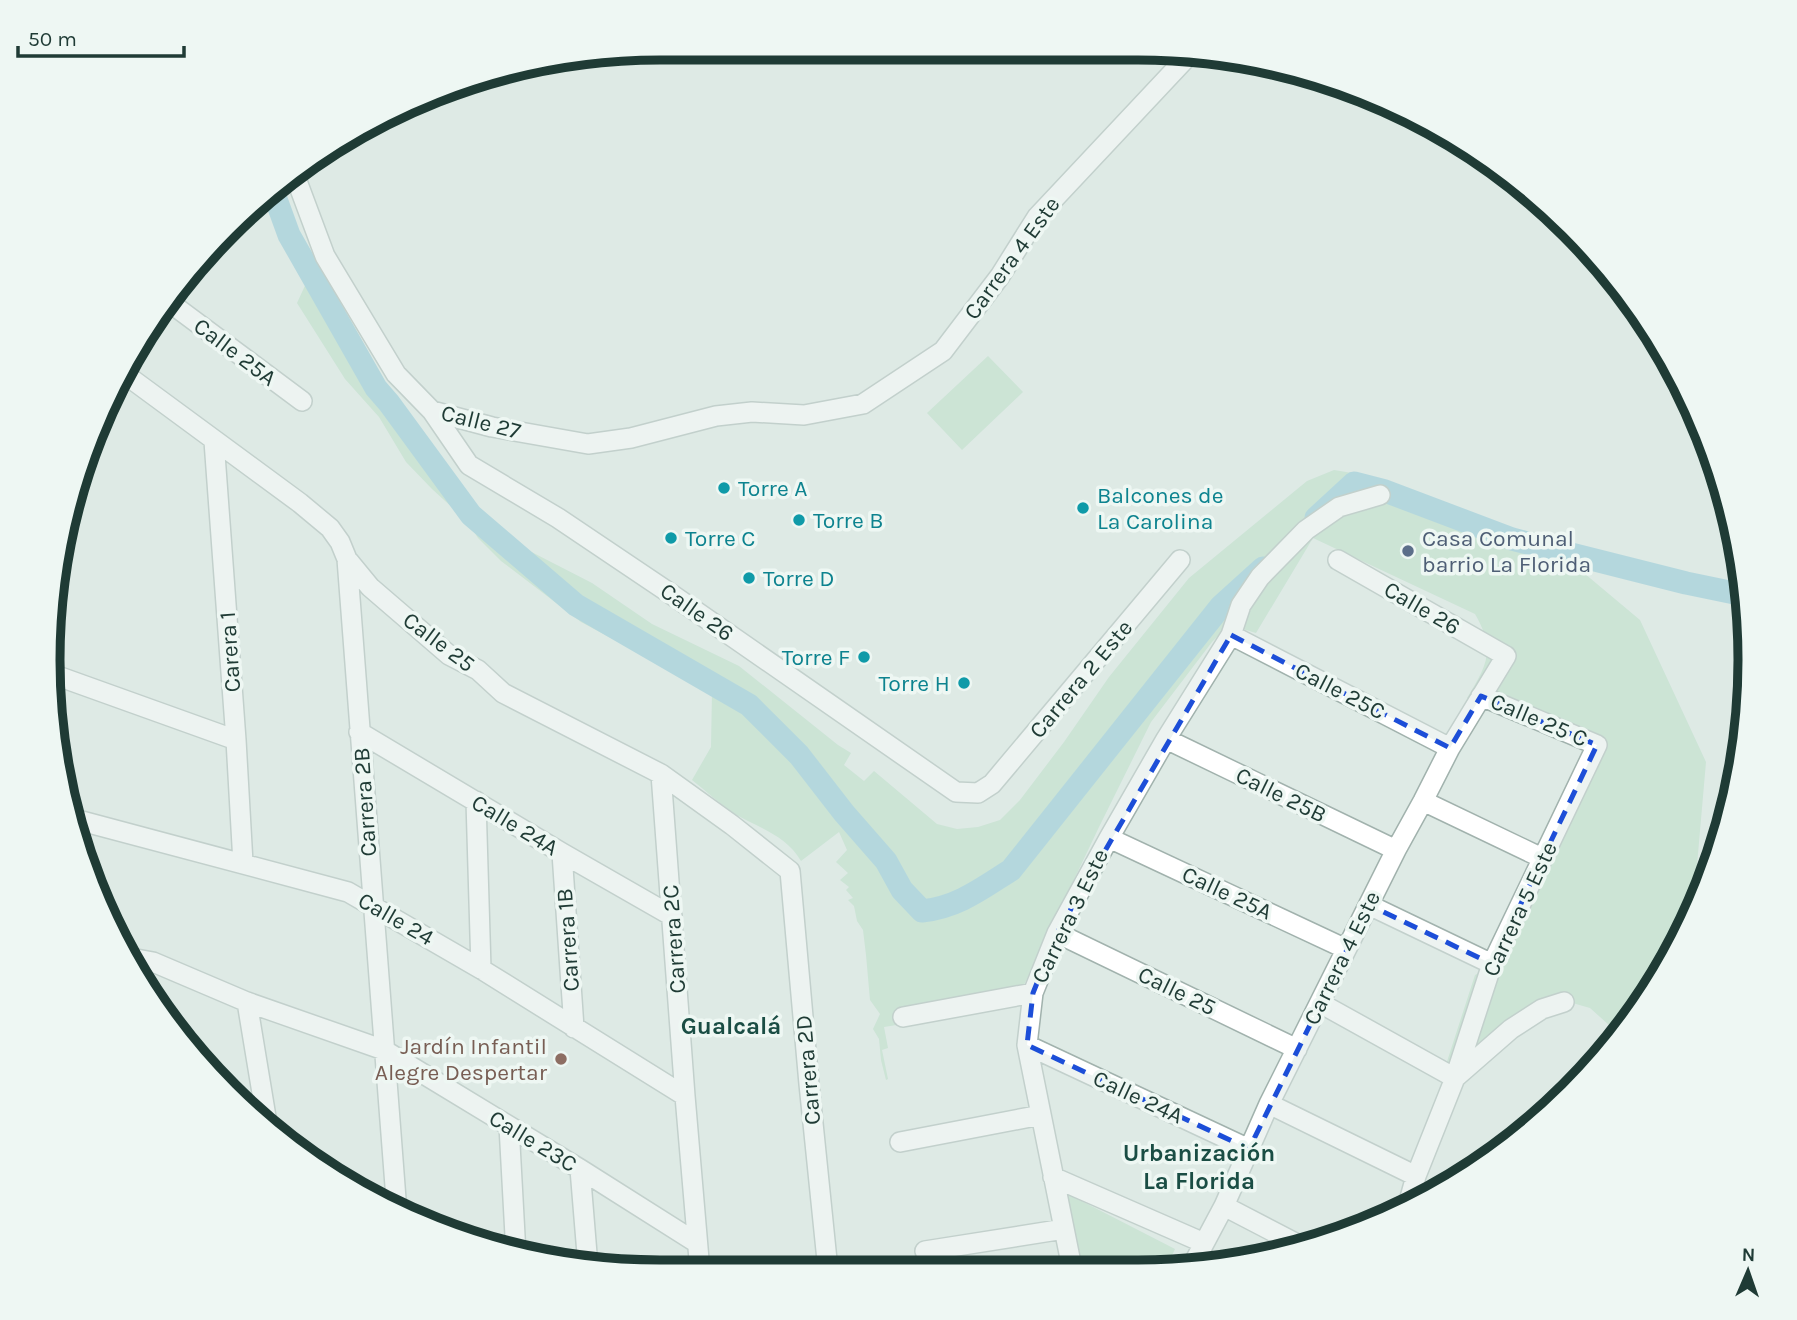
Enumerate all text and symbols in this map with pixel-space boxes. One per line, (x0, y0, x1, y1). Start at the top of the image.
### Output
scale bar (18, 14, 184, 58)
text: 50 m (28, 27, 77, 51)
street label: Carrera 4 Este (958, 191, 1066, 325)
street label: Calle 25A (188, 312, 282, 392)
street label: Calle 27 (438, 399, 524, 445)
place label: Torre A (738, 475, 807, 502)
marker: Torre A (716, 480, 732, 496)
place label: Balcones de La Carolina (1097, 482, 1224, 535)
marker: Balcones de La Carolina (1075, 500, 1091, 516)
place label: Torre B (813, 507, 883, 534)
marker: Torre B (791, 512, 807, 528)
place label: Torre C (685, 525, 755, 552)
place label: Casa Comunal barrio La Florida (1422, 525, 1591, 578)
marker: Torre C (663, 530, 679, 546)
marker: Casa Comunal barrio La Florida (1400, 543, 1416, 559)
place label: Torre D (763, 565, 834, 592)
marker: Torre D (741, 570, 757, 586)
street label: Calle 26 (1379, 575, 1465, 641)
street label: Calle 26 (655, 577, 739, 647)
street label: Calle 25 (398, 606, 480, 678)
street label: Carera 1 (214, 611, 246, 693)
street label: Carrera 2 Este (1024, 614, 1138, 744)
place label: Torre F (782, 644, 850, 671)
marker: Torre F (856, 649, 872, 665)
street label: Calle 25C (1291, 657, 1389, 725)
place label: Torre H (878, 670, 950, 697)
marker: Torre H (956, 675, 972, 691)
street label: Calle 25 C (1486, 687, 1592, 753)
street label: Carrera 2B (348, 747, 382, 857)
street label: Calle 25B (1231, 761, 1331, 829)
street label: Calle 24A (467, 789, 563, 861)
street label: Carrera 5 Este (1477, 837, 1563, 981)
street label: Carrera 3 Este (1026, 844, 1114, 988)
street label: Calle 25A (1178, 860, 1276, 926)
street label: Carrera 2C (657, 884, 691, 994)
street label: Calle 24 (353, 887, 439, 952)
street label: Carrera 1B (551, 887, 585, 993)
street label: Carrera 4 Este (1298, 887, 1386, 1029)
street label: Calle 25 (1134, 961, 1220, 1021)
district label: Gualcalá (681, 1012, 781, 1040)
street label: Carrera 2D (790, 1014, 826, 1126)
place label: Jardín Infantil Alegre Despertar (375, 1033, 548, 1086)
marker: Jardín Infantil Alegre Despertar (553, 1051, 569, 1067)
street label: Calle 24A (1089, 1064, 1187, 1130)
street label: Calle 23C (484, 1104, 582, 1178)
district label: Urbanización La Florida (1123, 1139, 1275, 1195)
north arrow (1713, 1236, 1783, 1306)
text: N (1741, 1244, 1756, 1266)

